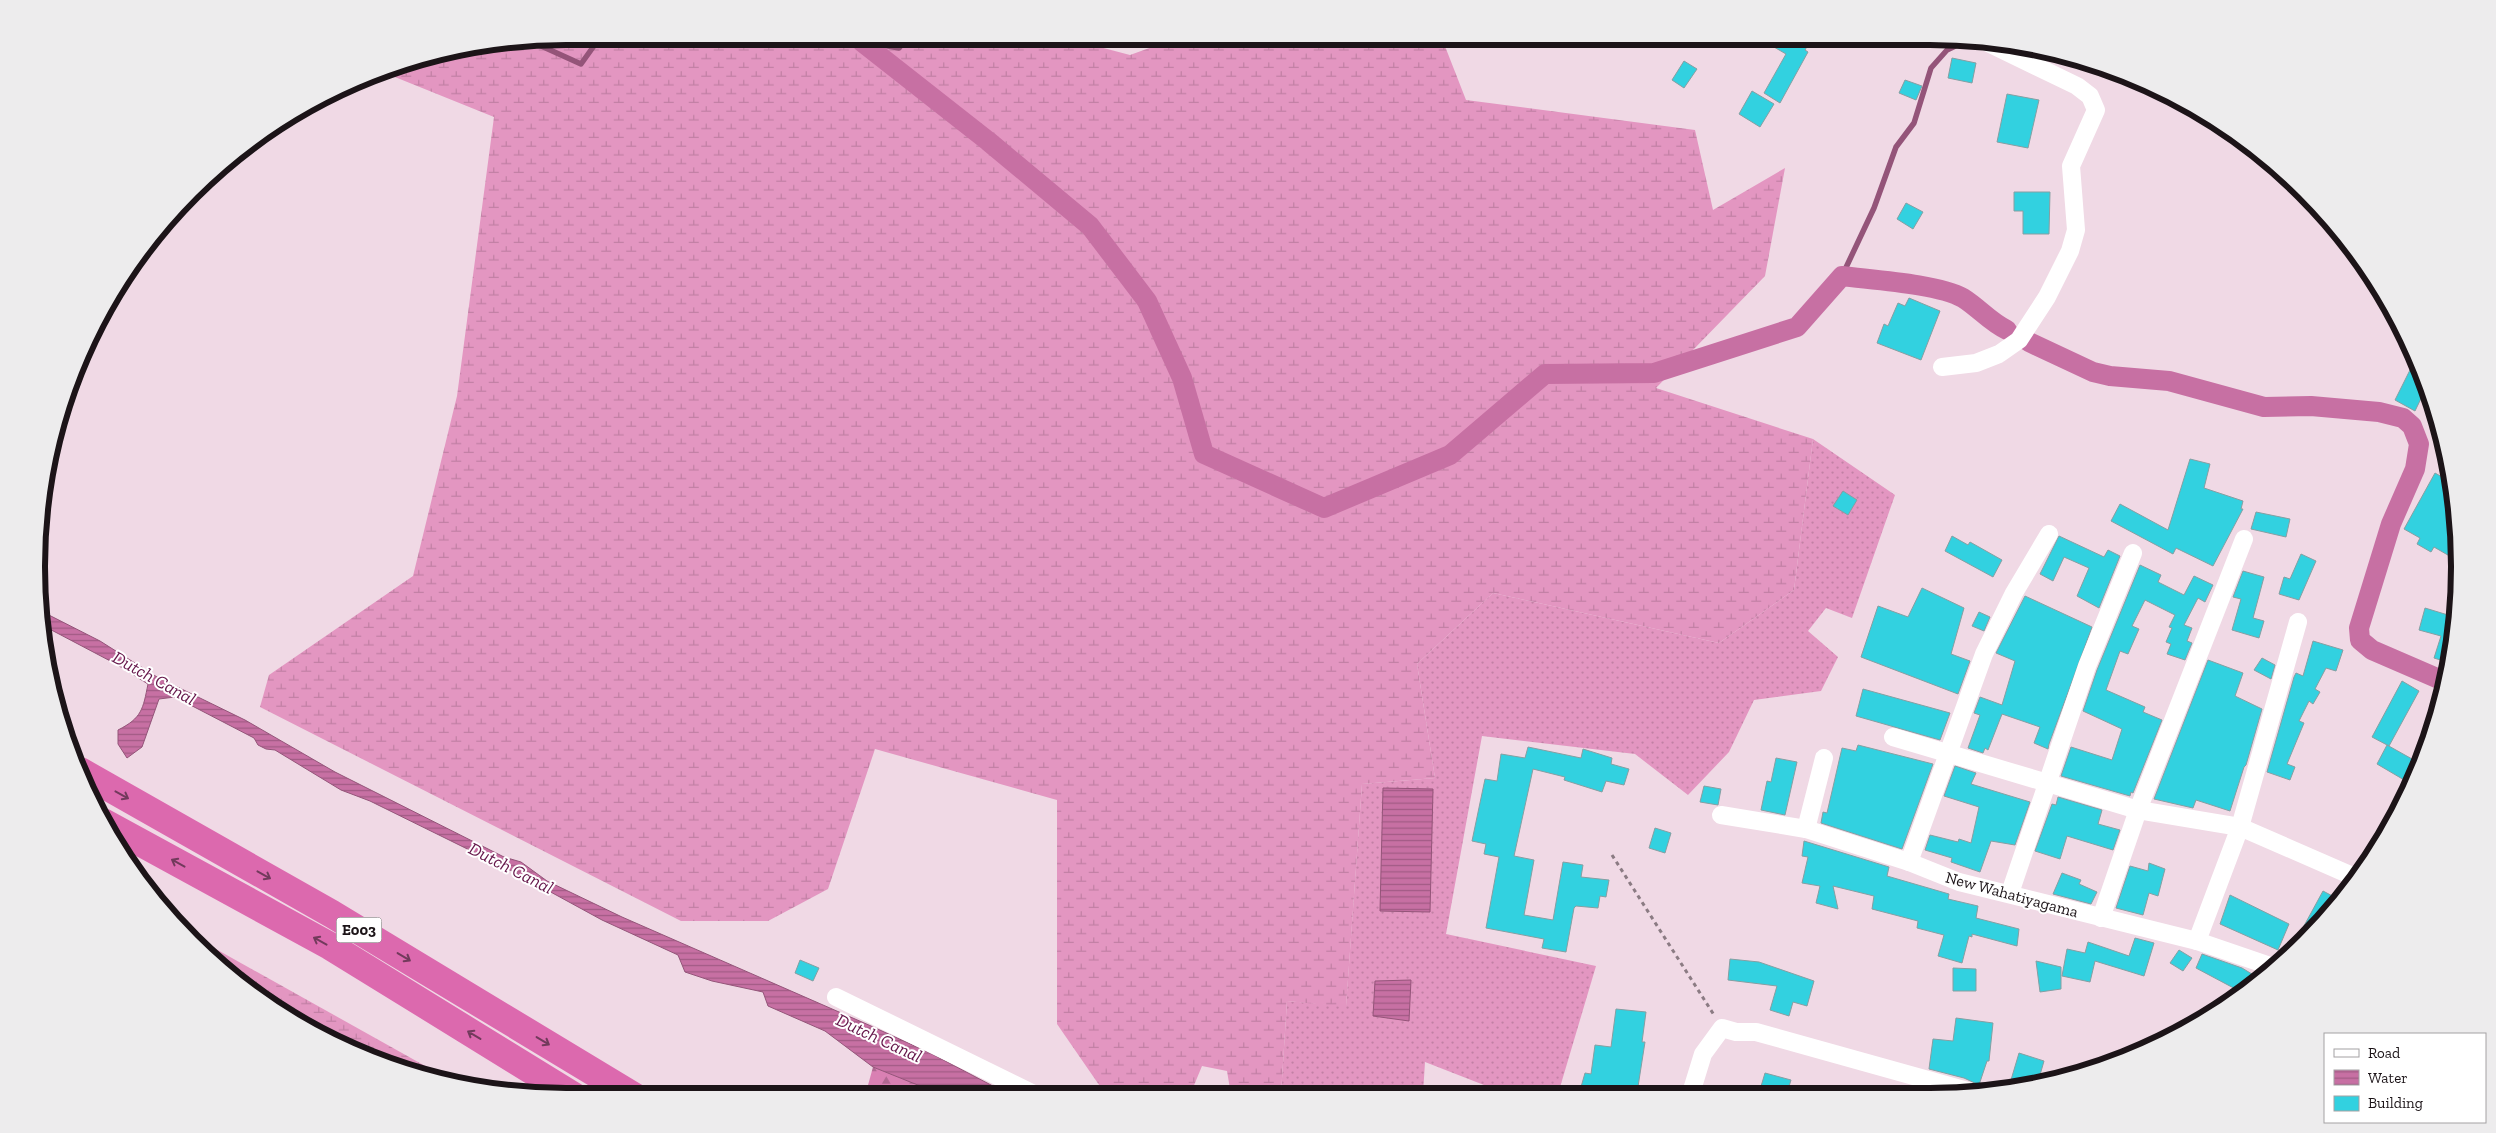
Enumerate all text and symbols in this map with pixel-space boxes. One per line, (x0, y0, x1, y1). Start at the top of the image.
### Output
water label: Dutch Canal (108, 646, 200, 710)
one-way arrow (115, 791, 129, 801)
water label: Dutch Canal (465, 837, 557, 899)
one-way arrow (171, 858, 186, 867)
street label: New Wahatiyagama (1943, 868, 2081, 921)
one-way arrow (256, 871, 270, 881)
road number: E003 (336, 918, 382, 942)
one-way arrow (313, 936, 328, 946)
one-way arrow (397, 953, 411, 963)
water label: Dutch Canal (833, 1009, 925, 1067)
one-way arrow (467, 1029, 481, 1040)
legend (2324, 1033, 2486, 1123)
one-way arrow (536, 1037, 550, 1047)
text: Road (2368, 1044, 2401, 1062)
text: Water (2368, 1069, 2408, 1087)
text: Building (2368, 1094, 2423, 1112)

